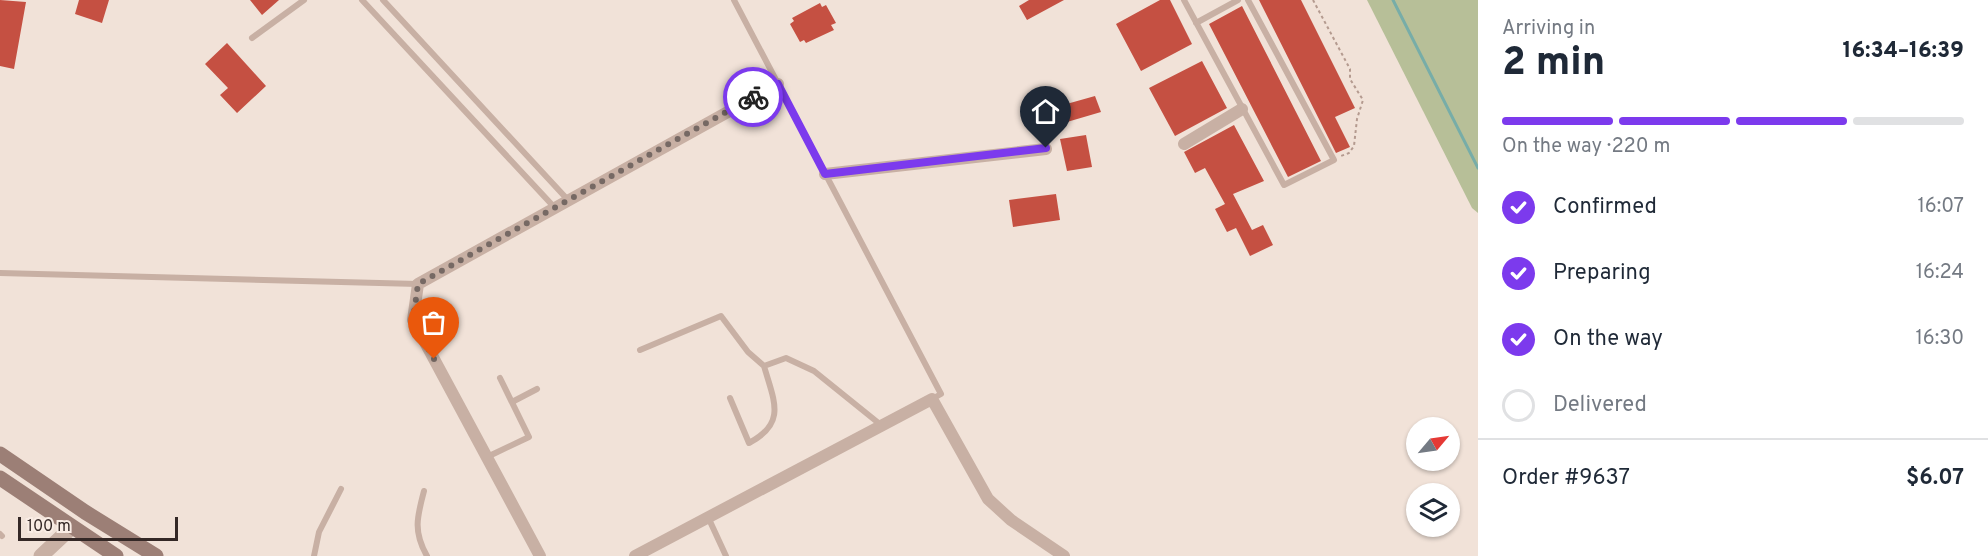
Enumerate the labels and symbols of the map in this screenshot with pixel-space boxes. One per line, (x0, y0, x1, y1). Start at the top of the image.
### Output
courier (723, 67, 783, 127)
pin (1020, 86, 1071, 148)
pin (408, 297, 459, 359)
north arrow (1406, 417, 1460, 471)
scale bar (18, 514, 178, 542)

